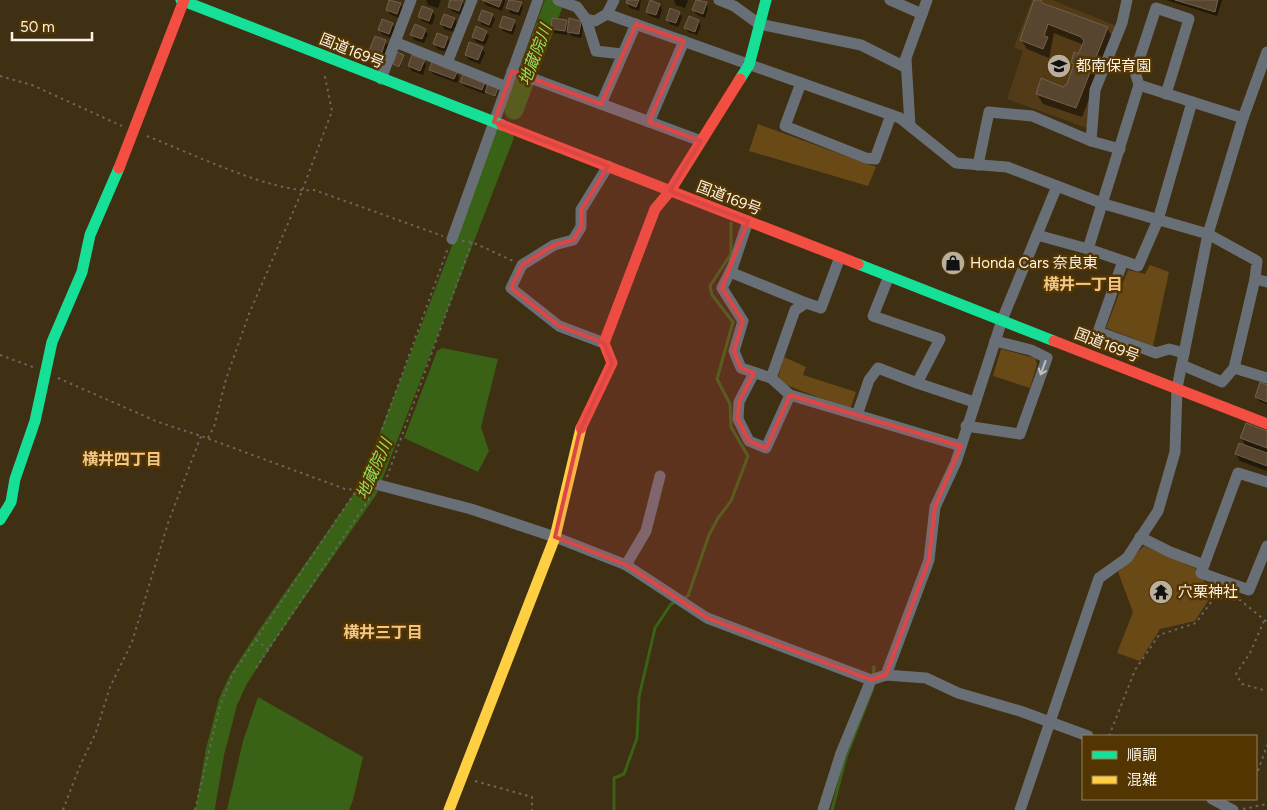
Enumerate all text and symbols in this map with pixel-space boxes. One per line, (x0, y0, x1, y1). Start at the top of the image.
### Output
scale bar (12, 10, 92, 42)
text: 50 m (20, 18, 55, 36)
water label: 地蔵院川 (515, 20, 556, 88)
street label: 国道169号 (317, 30, 387, 72)
school or university icon: 都南保育園 (1046, 53, 1072, 79)
place label: 都南保育園 (1076, 57, 1151, 75)
street label: 国道169号 (694, 177, 764, 219)
shop icon: Honda Cars 奈良東 (940, 250, 966, 276)
place label: Honda Cars 奈良東 (970, 254, 1098, 272)
district label: 横井一丁目 (1043, 275, 1123, 294)
street label: 国道169号 (1072, 324, 1142, 366)
one-way arrow (1038, 360, 1047, 376)
water label: 地蔵院川 (352, 434, 397, 502)
district label: 横井四丁目 (82, 450, 162, 469)
temple icon: 穴栗神社 (1148, 579, 1174, 605)
place label: 穴栗神社 (1178, 583, 1238, 601)
district label: 横井三丁目 (343, 623, 423, 642)
legend (1082, 735, 1257, 800)
text: 順調 (1127, 746, 1157, 764)
text: 混雑 (1127, 771, 1157, 789)

